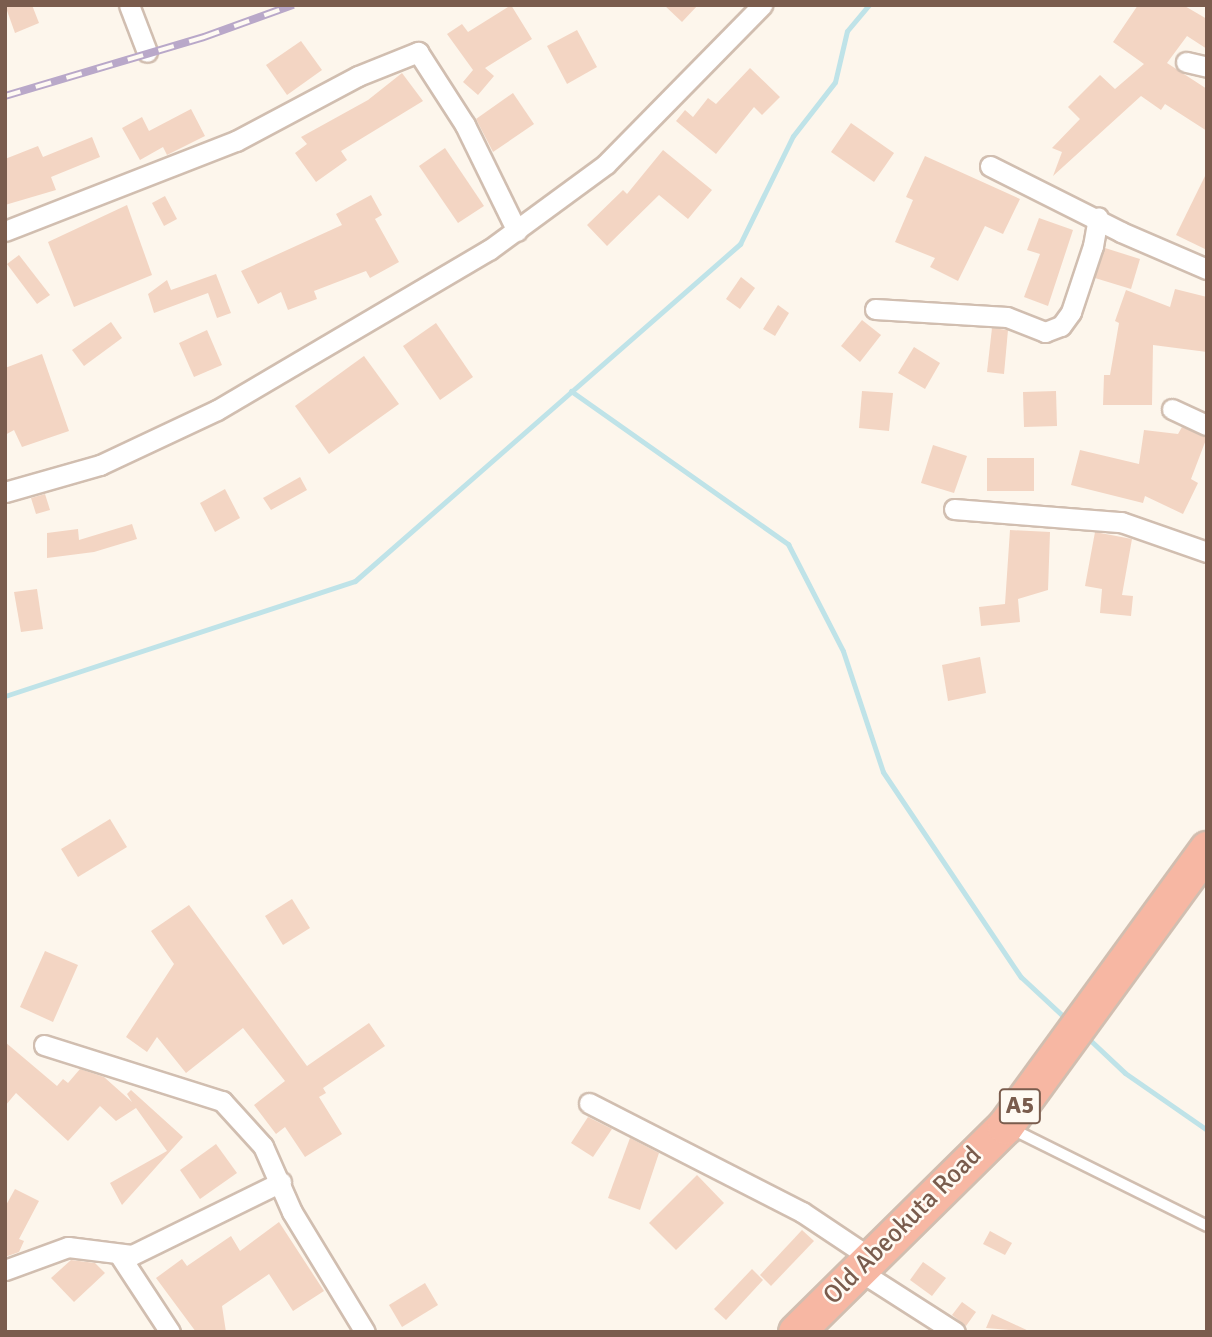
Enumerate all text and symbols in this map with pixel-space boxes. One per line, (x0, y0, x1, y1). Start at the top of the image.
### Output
road number: A5 (997, 1086, 1043, 1126)
street label: Old Abeokuta Road (817, 1140, 989, 1312)

